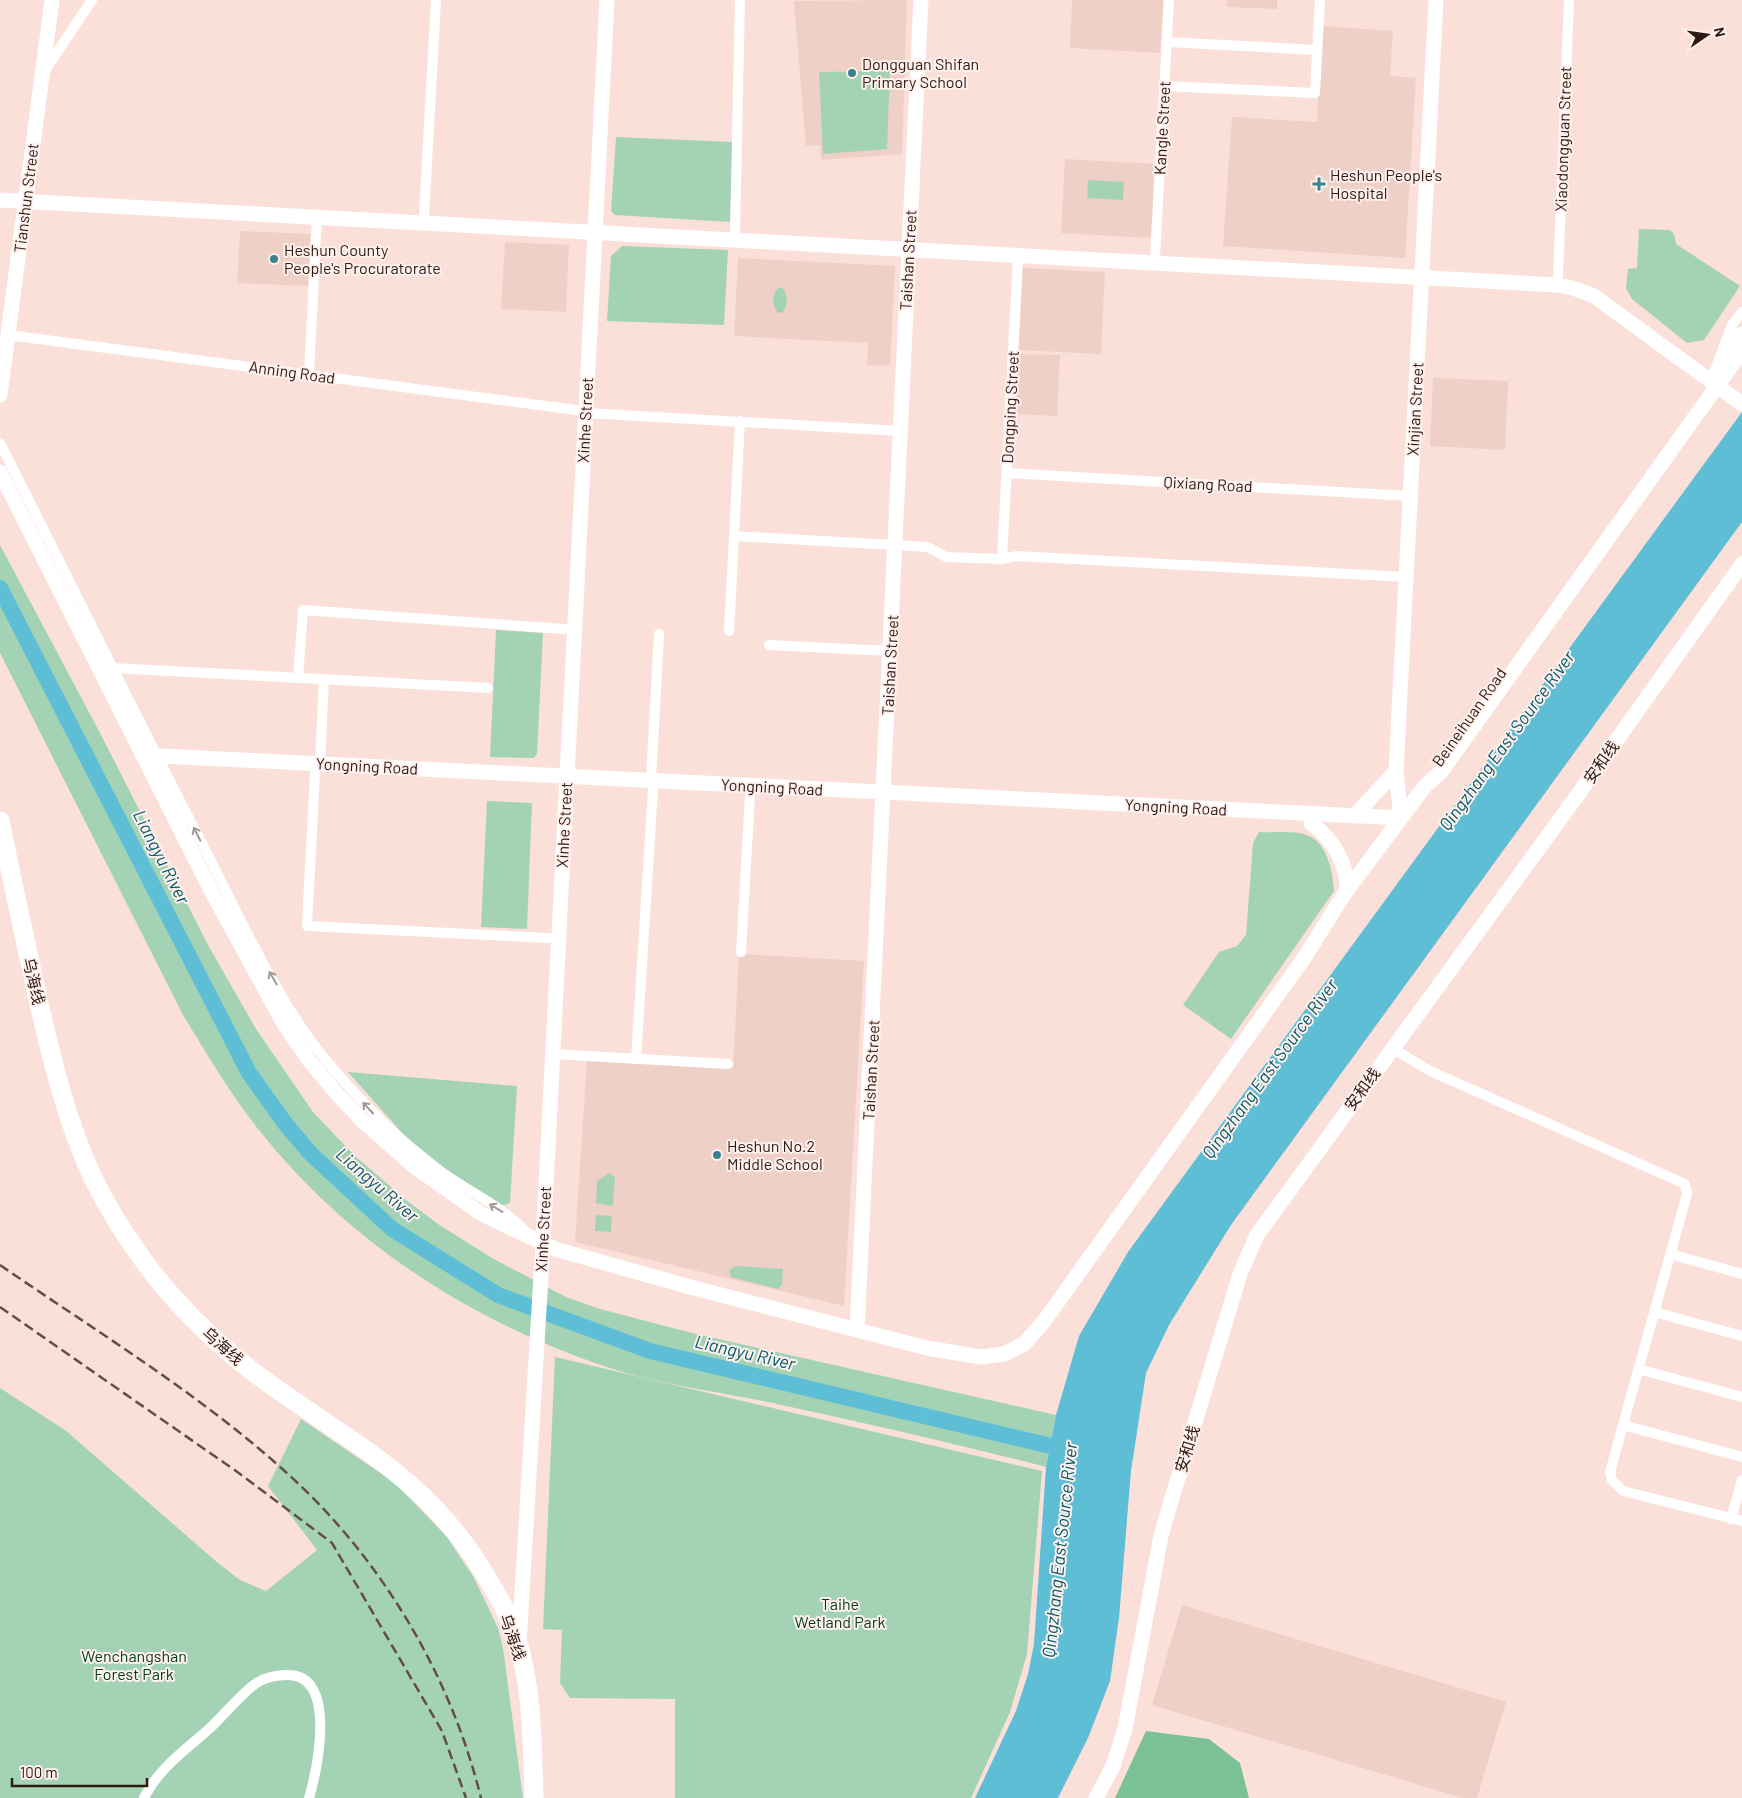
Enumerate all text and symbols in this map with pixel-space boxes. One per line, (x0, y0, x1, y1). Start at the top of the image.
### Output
north arrow (1682, 10, 1732, 60)
text: N (1711, 26, 1729, 38)
place label: Dongguan Shifan Primary School (862, 54, 979, 91)
street label: Xiaodongguan Street (1550, 66, 1575, 212)
marker: Dongguan Shifan Primary School (846, 67, 858, 79)
street label: Kangle Street (1150, 80, 1173, 176)
street label: Tianshun Street (9, 142, 42, 254)
place label: Heshun People's Hospital (1330, 165, 1442, 202)
marker: Heshun People's Hospital (1312, 177, 1326, 191)
street label: Taishan Street (895, 209, 920, 311)
place label: Heshun County People's Procuratorate (284, 240, 441, 277)
marker: Heshun County People's Procuratorate (268, 253, 280, 265)
street label: Dongping Street (997, 350, 1022, 464)
street label: Anning Road (248, 356, 336, 387)
street label: Xinjian Street (1403, 362, 1426, 456)
street label: Xinhe Street (573, 377, 596, 463)
street label: Qixiang Road (1163, 472, 1253, 495)
street label: Taishan Street (877, 614, 902, 716)
water label: Qingzhang East Source River (1434, 646, 1579, 834)
street label: Beineihuan Road (1427, 664, 1510, 770)
street label: 安和线 (1579, 737, 1622, 787)
street label: Yongning Road (315, 753, 419, 778)
street label: Yongning Road (720, 774, 824, 799)
street label: Xinhe Street (552, 782, 575, 868)
street label: Yongning Road (1124, 794, 1228, 819)
water label: Liangyu River (129, 806, 195, 908)
one-way arrow (192, 827, 201, 842)
street label: 乌海线 (20, 955, 49, 1006)
one-way arrow (268, 970, 278, 985)
water label: Qingzhang East Source River (1197, 974, 1342, 1162)
street label: Taishan Street (858, 1019, 883, 1121)
street label: 安和线 (1340, 1064, 1383, 1114)
one-way arrow (362, 1102, 374, 1115)
place label: Heshun No.2 Middle School (727, 1136, 823, 1173)
water label: Liangyu River (332, 1142, 424, 1227)
marker: Heshun No.2 Middle School (711, 1149, 723, 1161)
street label: Xinhe Street (531, 1186, 554, 1272)
one-way arrow (489, 1203, 503, 1213)
street label: 乌海线 (199, 1323, 248, 1369)
water label: Liangyu River (693, 1330, 798, 1374)
street label: 安和线 (1170, 1423, 1203, 1475)
water label: Qingzhang East Source River (1037, 1440, 1081, 1659)
park label: Taihe Wetland Park (794, 1594, 886, 1631)
street label: 乌海线 (497, 1611, 530, 1663)
park label: Wenchangshan Forest Park (81, 1646, 187, 1683)
scale bar (12, 1756, 148, 1788)
text: 100 m (20, 1763, 58, 1781)

